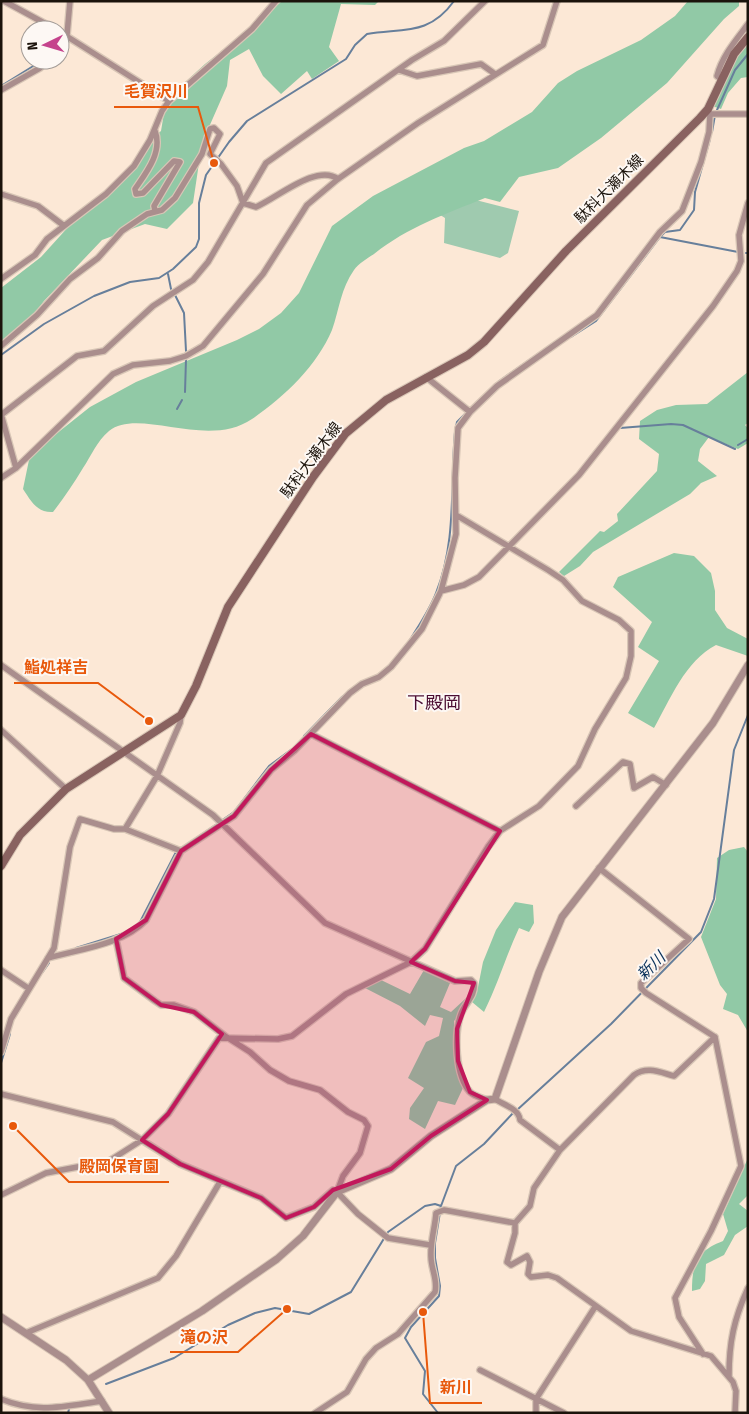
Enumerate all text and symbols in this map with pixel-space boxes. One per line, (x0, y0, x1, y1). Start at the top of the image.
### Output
north arrow (20, 20, 70, 70)
text: N (24, 41, 41, 51)
callout: 毛賀沢川 (114, 76, 198, 107)
text: 毛賀沢川 (124, 82, 188, 101)
street label: 駄科大瀬木線 (571, 151, 647, 227)
street label: 駄科大瀬木線 (277, 419, 345, 501)
callout: 鮨処祥吉 (14, 652, 98, 683)
text: 鮨処祥吉 (24, 658, 88, 677)
district label: 下殿岡 (407, 692, 461, 714)
water label: 新川 (633, 947, 670, 984)
callout: 殿岡保育園 (69, 1151, 169, 1182)
text: 殿岡保育園 (79, 1157, 159, 1176)
callout: 滝の沢 (170, 1321, 238, 1352)
text: 滝の沢 (180, 1328, 228, 1347)
callout: 新川 (430, 1372, 482, 1403)
text: 新川 (440, 1378, 472, 1397)

